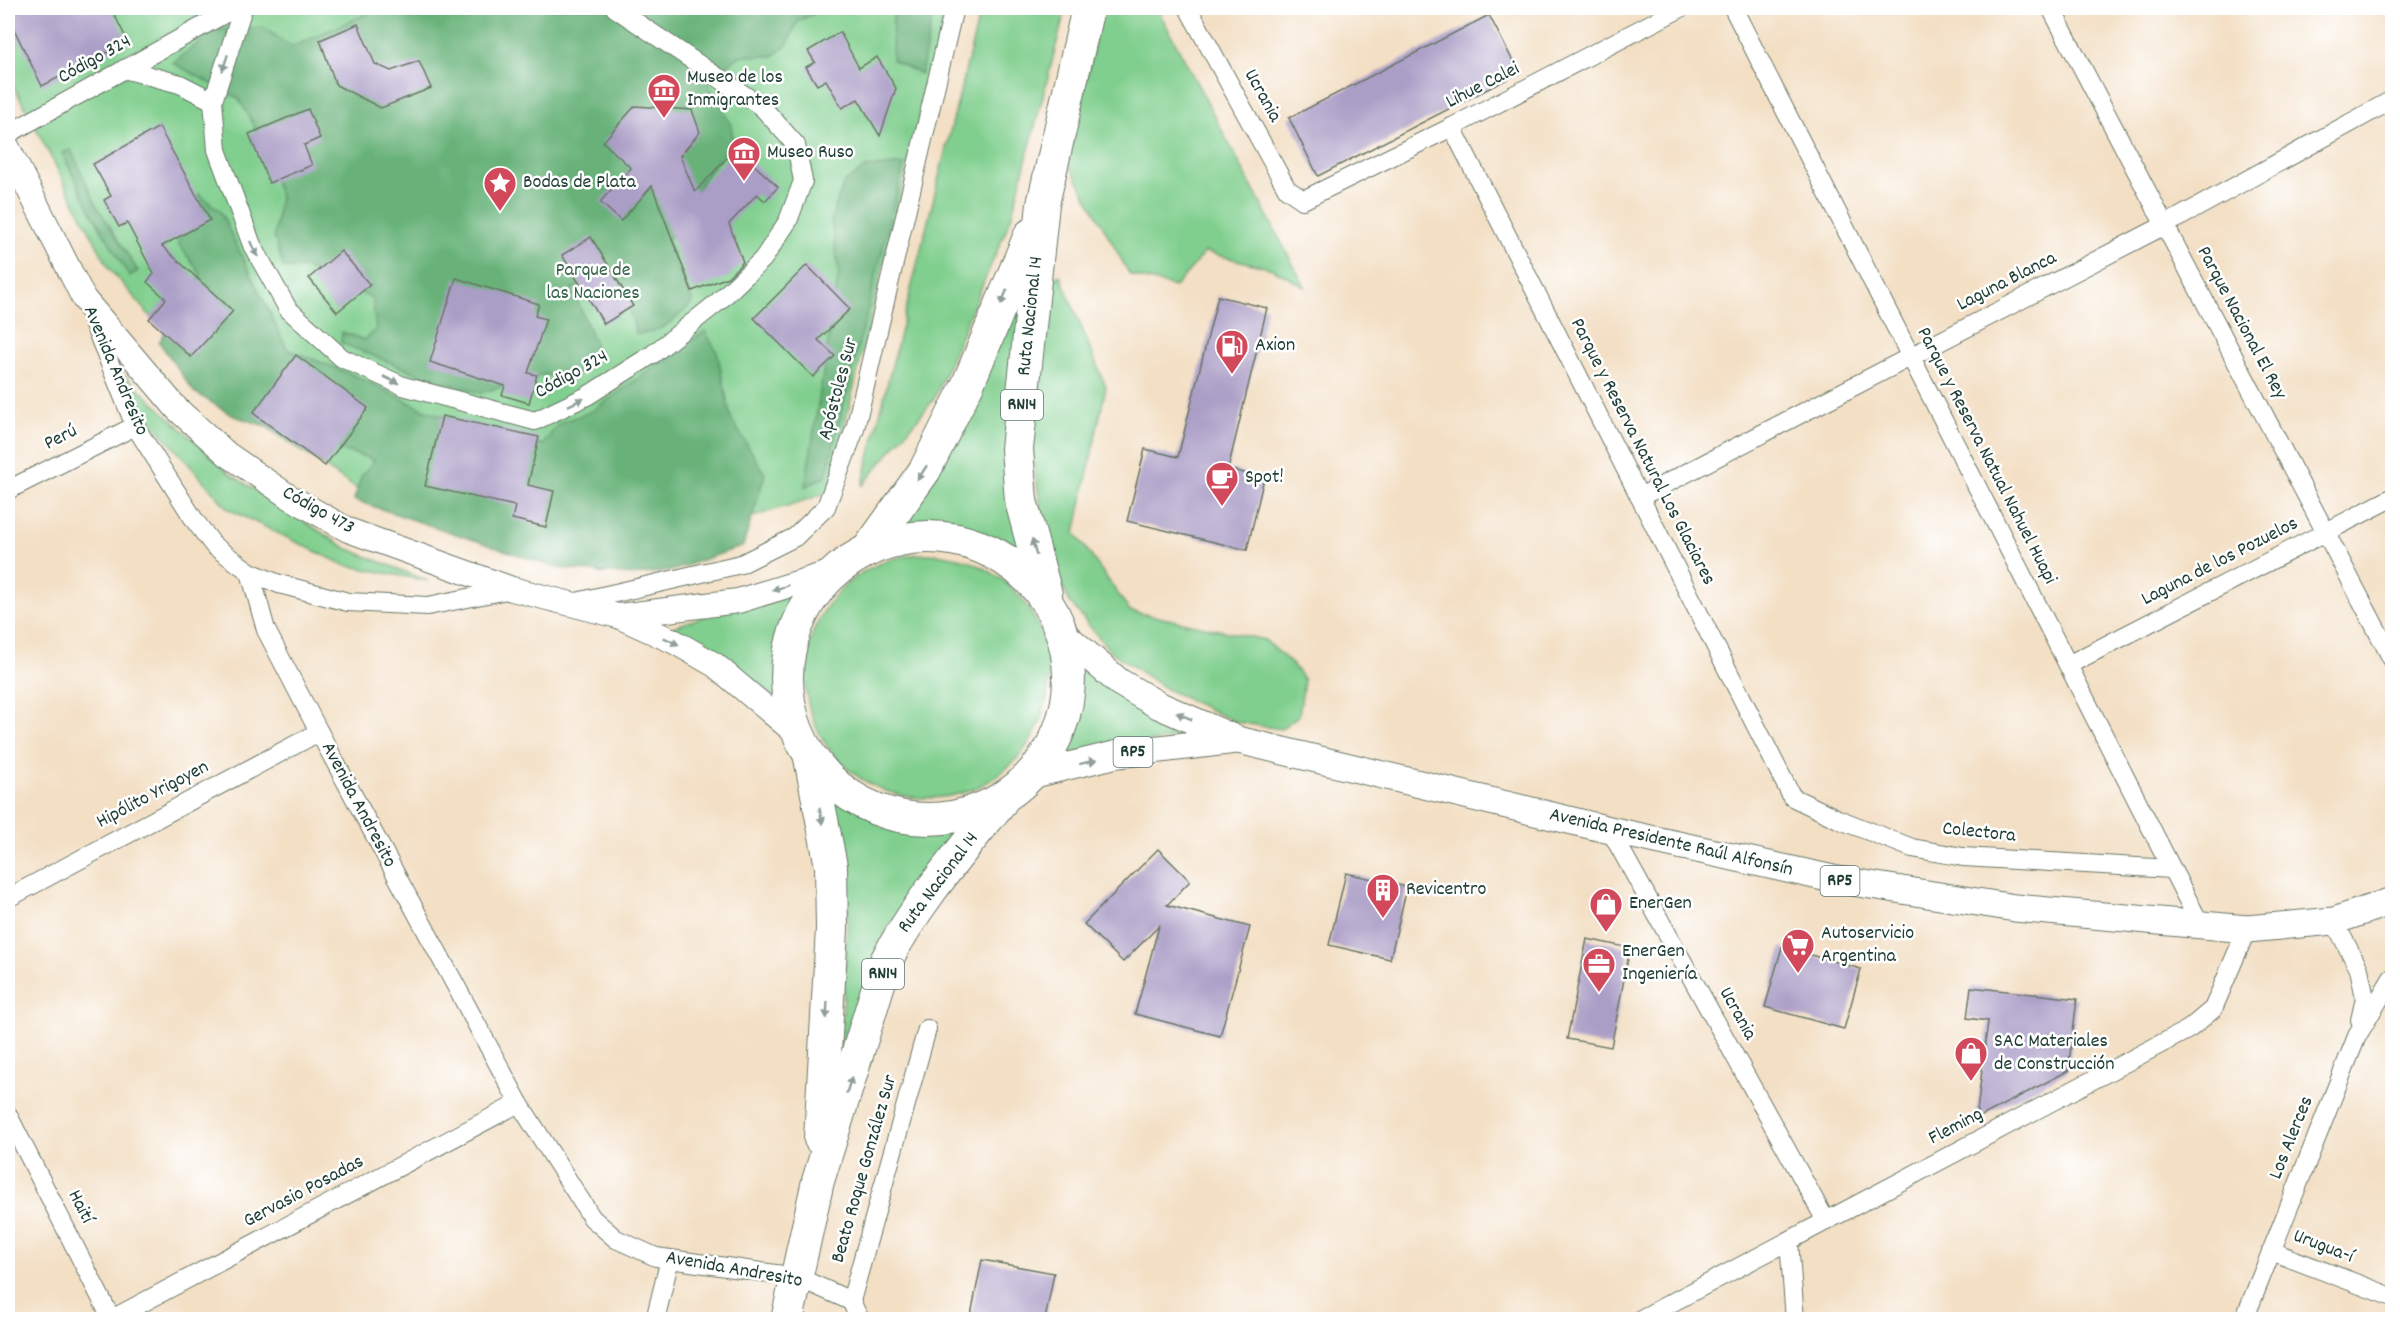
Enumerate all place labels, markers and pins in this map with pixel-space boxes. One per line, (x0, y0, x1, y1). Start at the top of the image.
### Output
place label: Museo de los Inmigrantes (687, 64, 783, 115)
museum icon: Museo de los Inmigrantes (646, 72, 682, 119)
museum icon: Museo Ruso (726, 135, 762, 182)
place label: Museo Ruso (767, 139, 854, 167)
place icon: Bodas de Plata (482, 165, 518, 212)
place label: Bodas de Plata (523, 169, 636, 197)
fuel station icon: Axion (1214, 328, 1250, 375)
place label: Axion (1255, 332, 1295, 360)
cafe icon: Spot! (1204, 460, 1240, 507)
place label: Spot! (1245, 464, 1284, 492)
building icon: Revicentro (1365, 872, 1401, 919)
place label: Revicentro (1406, 876, 1486, 904)
shop icon: EnerGen (1588, 886, 1624, 933)
place label: EnerGen (1629, 890, 1692, 918)
place label: Autoservicio Argentina (1821, 920, 1914, 971)
supermarket icon: Autoservicio Argentina (1780, 927, 1816, 974)
place label: EnerGen Ingeniería (1622, 938, 1698, 989)
office icon: EnerGen Ingeniería (1581, 946, 1617, 993)
place label: SAC Materiales de Construcción (1994, 1028, 2115, 1079)
shop icon: SAC Materiales de Construcción (1953, 1035, 1989, 1082)

